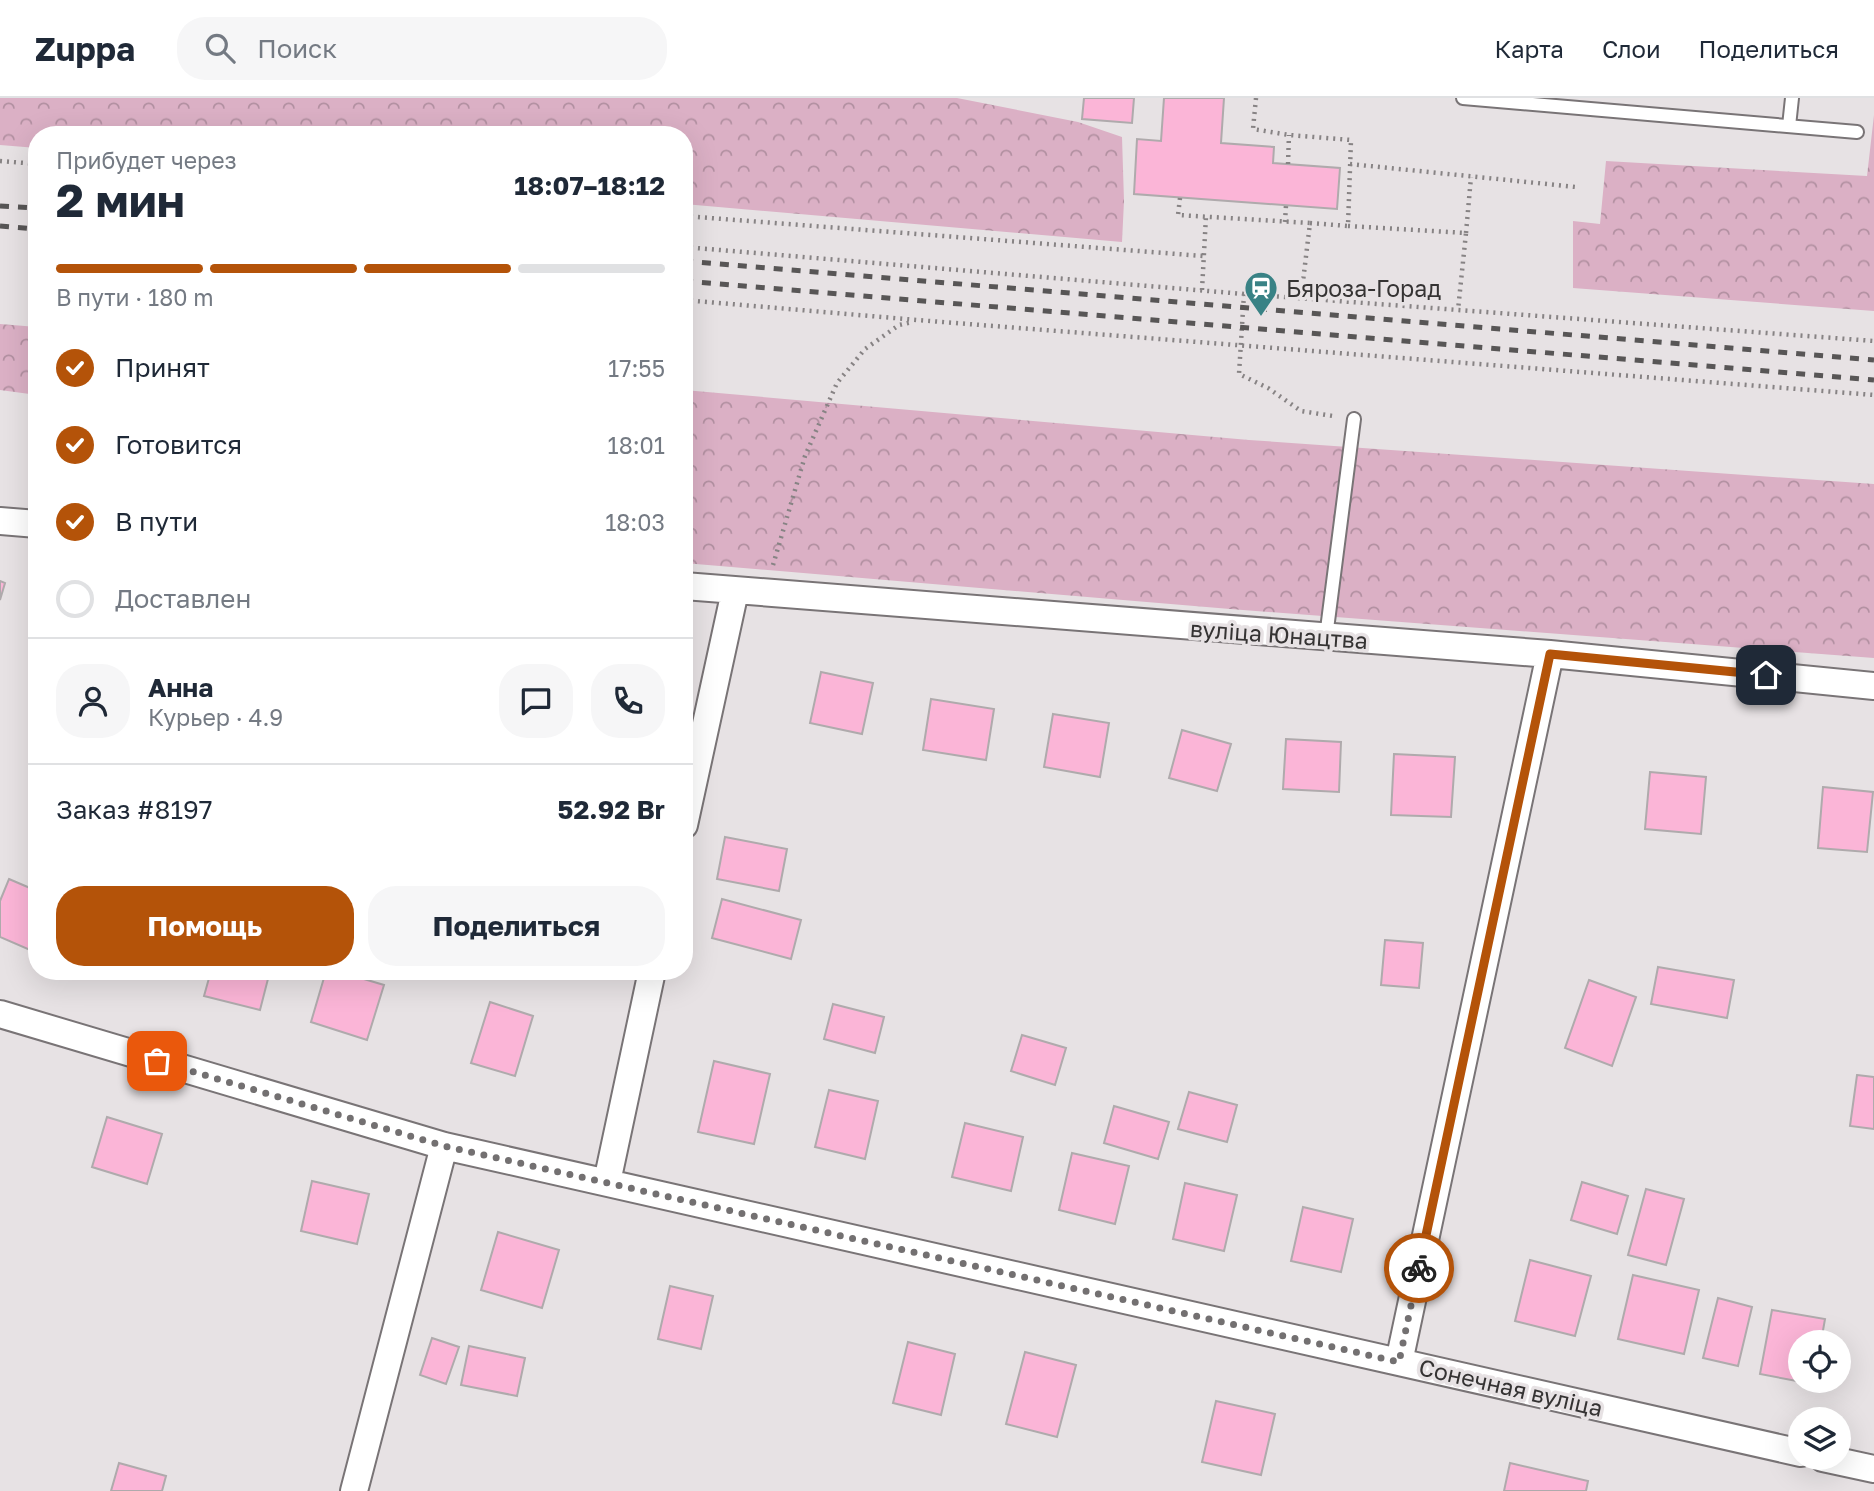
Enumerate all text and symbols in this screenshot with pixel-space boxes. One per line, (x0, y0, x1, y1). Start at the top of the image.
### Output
search box (177, 17, 667, 80)
text: Zuppa (35, 29, 135, 68)
icon: search (201, 29, 239, 67)
text: Поиск (257, 33, 337, 64)
text: Карта (1494, 34, 1564, 63)
text: Слои (1602, 34, 1661, 63)
text: Поделиться (1699, 34, 1839, 63)
text: Прибудет через (56, 146, 237, 174)
text: 18:07–18:12 (514, 170, 665, 201)
text: 2 мин (56, 172, 185, 227)
station icon: Бяроза-Горад (1242, 269, 1280, 318)
place label: Бяроза-Горад (1286, 274, 1441, 302)
text: В пути · 180 m (56, 283, 214, 311)
icon: check (56, 349, 94, 387)
text: Принят (115, 352, 210, 383)
text: 17:55 (608, 354, 665, 382)
icon: check (56, 426, 94, 464)
text: Готовится (115, 429, 242, 460)
text: 18:01 (608, 431, 665, 459)
icon: check (56, 503, 94, 541)
text: В пути (115, 506, 198, 537)
text: 18:03 (605, 508, 665, 536)
text: Доставлен (115, 583, 251, 614)
street label: вуліца Юнацтва (1189, 614, 1369, 654)
pin (1736, 645, 1796, 705)
icon: home (1747, 656, 1785, 694)
button: person (56, 664, 130, 738)
button: chat (499, 664, 573, 738)
button: phone (591, 664, 665, 738)
text: Анна (148, 672, 213, 703)
text: Курьер · 4.9 (148, 703, 283, 731)
text: Заказ #8197 (56, 794, 213, 825)
text: 52.92 Br (558, 794, 665, 825)
button: Помощь (56, 886, 354, 966)
button: Поделиться (368, 886, 665, 966)
pin (127, 1031, 187, 1091)
icon: bag (138, 1042, 176, 1080)
courier (1384, 1233, 1454, 1303)
icon: bike (1400, 1249, 1438, 1287)
map controls (1788, 1330, 1851, 1470)
button: locate (1788, 1330, 1851, 1393)
street label: Сонечная вуліца (1416, 1352, 1606, 1422)
button: layers (1788, 1407, 1851, 1470)

